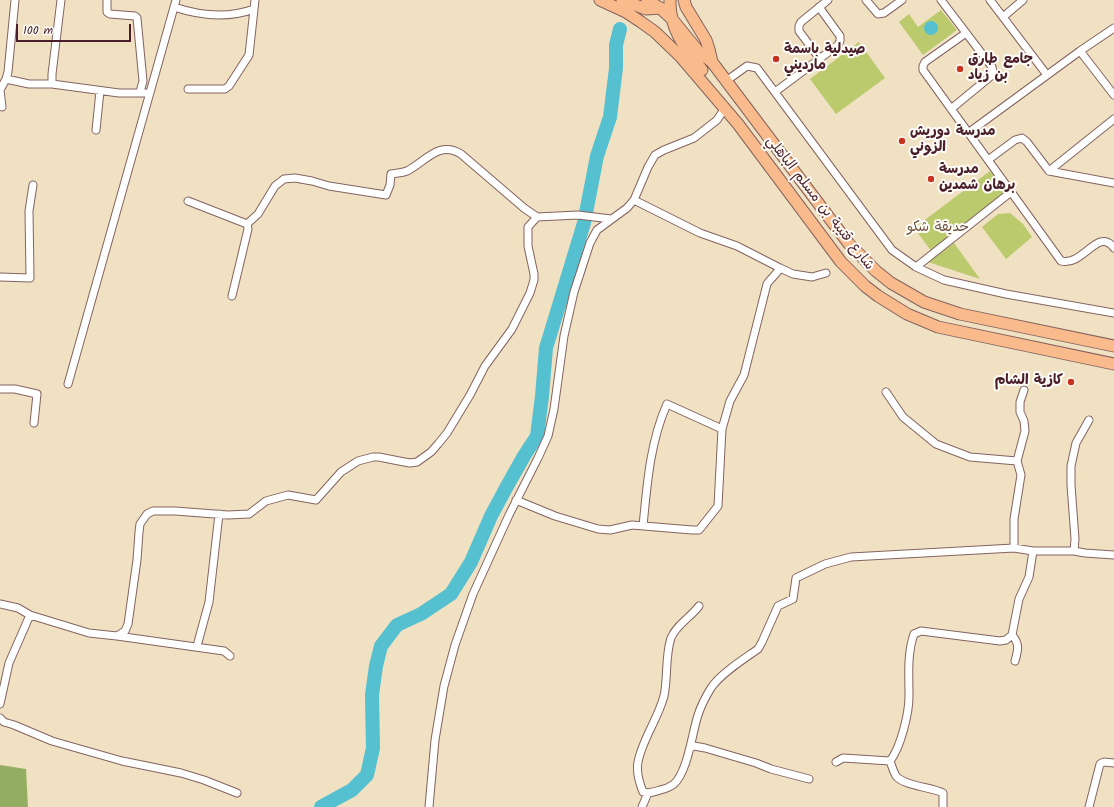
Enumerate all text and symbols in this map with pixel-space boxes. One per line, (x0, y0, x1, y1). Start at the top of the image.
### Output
scale bar (18, 16, 133, 42)
text: 100 m (23, 21, 53, 40)
place label: صيدلية باسمة مارديني (784, 43, 865, 76)
place label: جامع طارق بن زياد (968, 53, 1033, 86)
marker: صيدلية باسمة مارديني (771, 54, 781, 64)
marker: جامع طارق بن زياد (955, 64, 965, 74)
place label: مدرسة دوريش الزوني (910, 125, 996, 158)
street label: شارع قتيبة بن مسلم الباهلي (761, 134, 877, 274)
marker: مدرسة دوريش الزوني (897, 136, 907, 146)
place label: مدرسة برهان شمدين (939, 163, 1015, 196)
marker: مدرسة برهان شمدين (926, 174, 936, 184)
park label: حديقة شكو (907, 221, 969, 237)
place label: كازية الشام (995, 374, 1063, 390)
marker: كازية الشام (1066, 377, 1076, 387)

